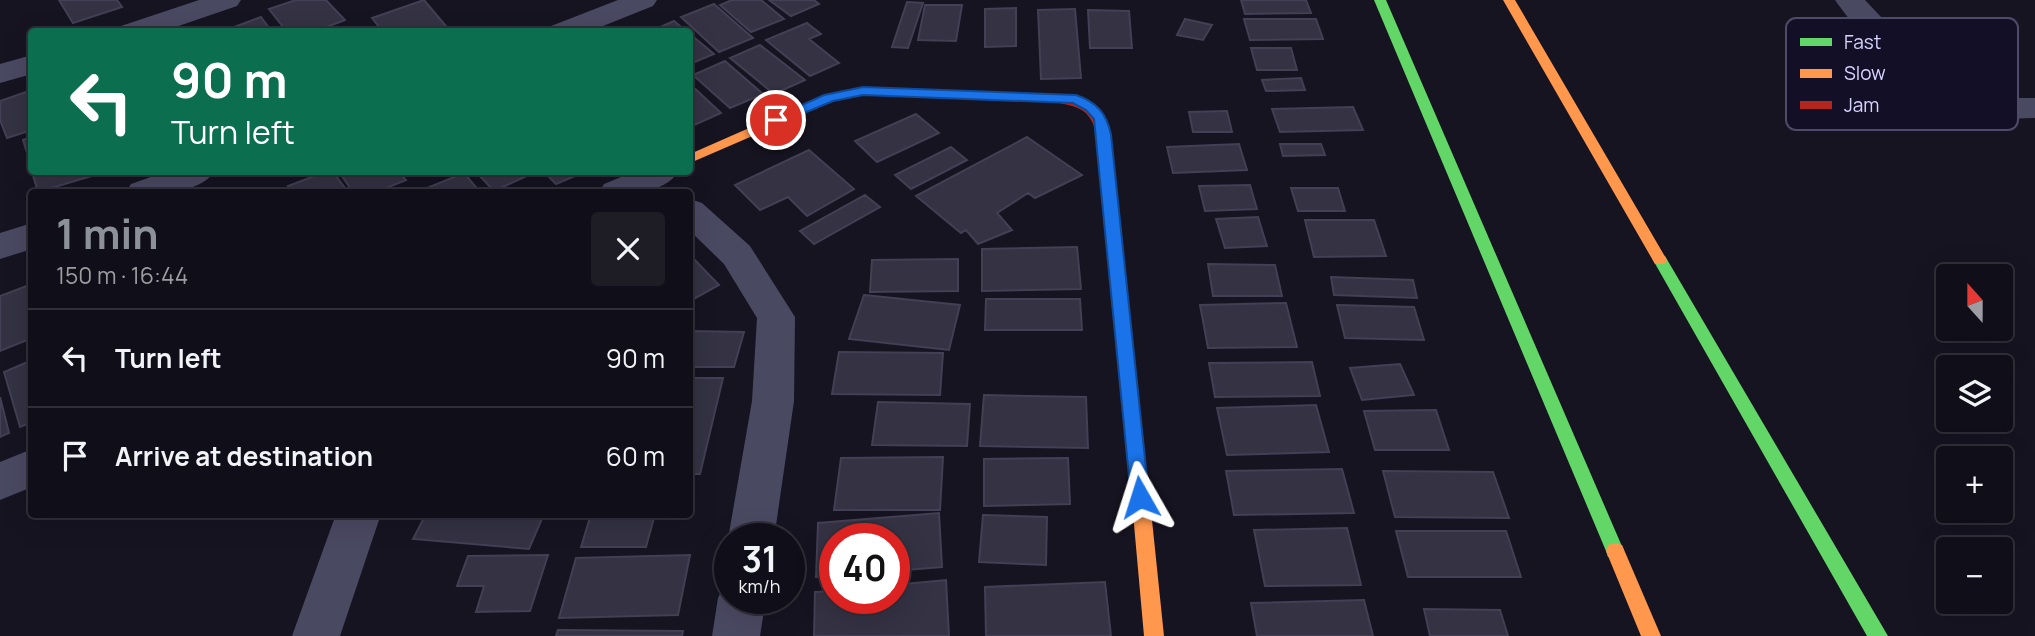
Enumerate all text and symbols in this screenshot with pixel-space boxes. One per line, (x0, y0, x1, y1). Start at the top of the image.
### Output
legend (1786, 18, 2018, 130)
text: Fast (1844, 29, 1881, 55)
text: 90 m (171, 46, 288, 113)
icon: left (56, 56, 147, 147)
text: Slow (1844, 60, 1886, 86)
pin (746, 90, 806, 150)
text: Jam (1844, 92, 1879, 118)
icon: arrive (757, 101, 795, 139)
text: Turn left (171, 110, 295, 154)
text: 1 min (56, 204, 159, 262)
button: close (591, 212, 665, 286)
text: 150 m · 16:44 (56, 259, 188, 291)
north arrow (1936, 264, 2012, 341)
map controls (1936, 264, 2013, 614)
icon: left (56, 339, 94, 377)
text: Turn left (115, 340, 222, 376)
text: 90 m (606, 340, 665, 376)
button: layers (1936, 355, 2013, 432)
icon: arrive (56, 437, 94, 475)
text: Arrive at destination (115, 438, 373, 474)
text: 60 m (606, 438, 665, 474)
button: + (1936, 446, 2013, 523)
position arrow (1103, 460, 1177, 534)
speed limit sign: 40 (819, 523, 910, 614)
text: 31 (742, 535, 777, 583)
button: − (1936, 537, 2013, 614)
text: km/h (739, 574, 780, 598)

